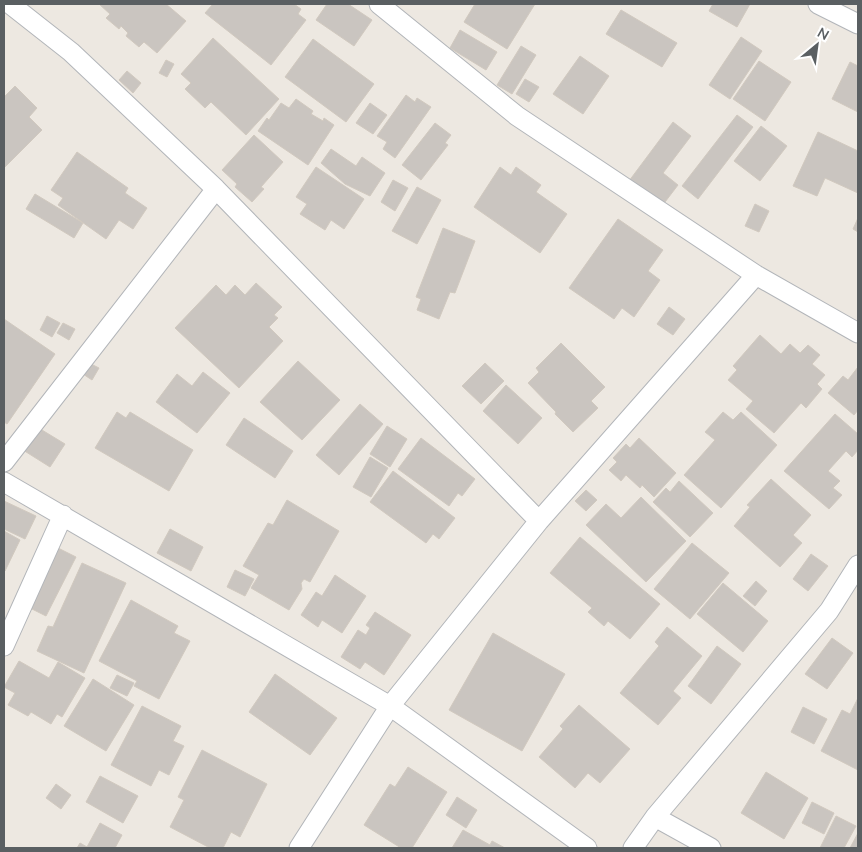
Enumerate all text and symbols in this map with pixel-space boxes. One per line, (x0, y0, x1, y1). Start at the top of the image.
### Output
north arrow (792, 20, 842, 70)
text: N (814, 23, 832, 44)

